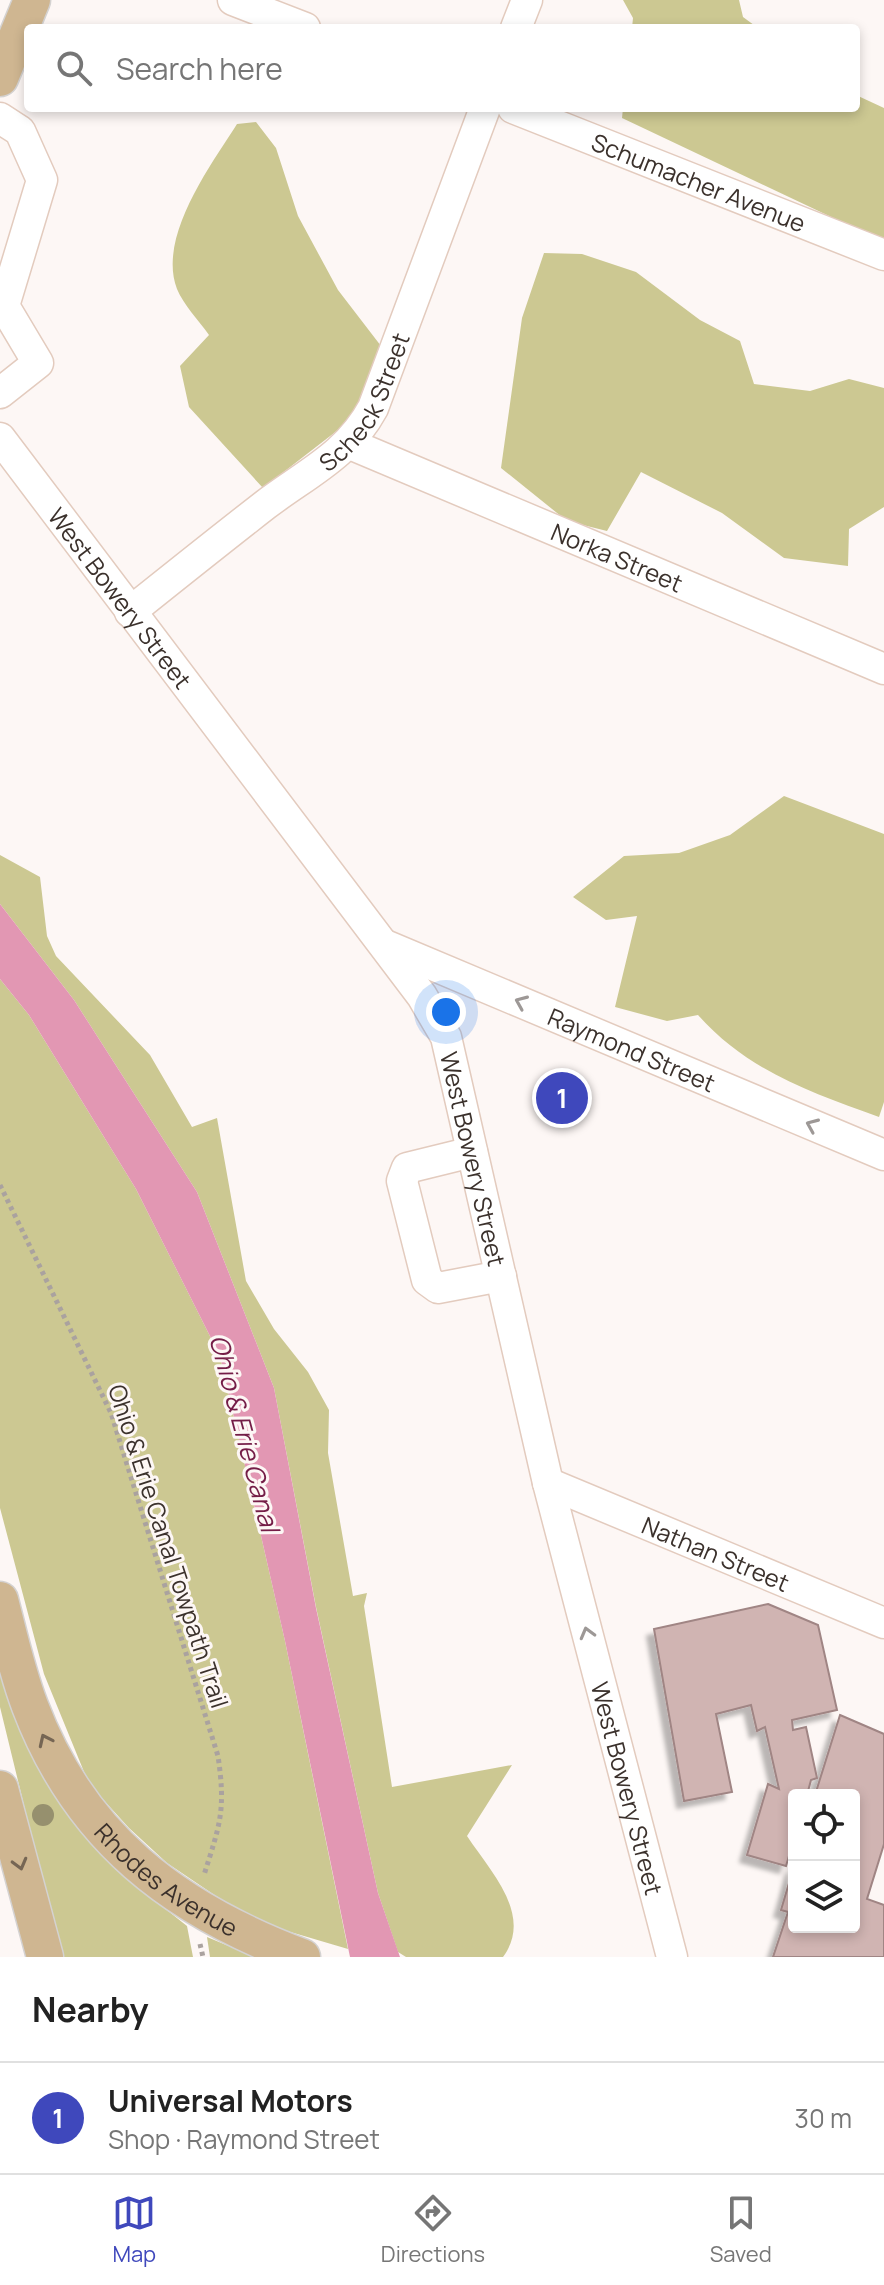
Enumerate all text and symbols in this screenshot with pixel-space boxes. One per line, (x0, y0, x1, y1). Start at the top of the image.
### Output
search box (24, 24, 860, 112)
icon: search (52, 46, 96, 90)
text: Search here (116, 48, 283, 89)
street label: Schumacher Avenue (587, 124, 811, 239)
street label: Scheck Street (311, 328, 416, 478)
street label: West Bowery Street (41, 500, 200, 695)
street label: Norka Street (546, 514, 688, 599)
your location (426, 992, 466, 1032)
one-way arrow (515, 996, 529, 1012)
street label: Raymond Street (543, 999, 721, 1099)
street label: West Bowery Street (433, 1048, 514, 1269)
pin: 1 (536, 1068, 588, 1128)
one-way arrow (806, 1118, 820, 1135)
water label: Ohio & Erie Canal (201, 1330, 289, 1538)
street label: Ohio & Erie Canal Towpath Trail (101, 1380, 237, 1712)
street label: Nathan Street (637, 1508, 795, 1598)
one-way arrow (579, 1626, 596, 1640)
street label: West Bowery Street (584, 1678, 671, 1898)
one-way arrow (39, 1734, 55, 1748)
map controls (788, 1789, 860, 1933)
button: locate (788, 1789, 860, 1861)
street label: Rhodes Avenue (88, 1815, 244, 1943)
one-way arrow (11, 1857, 28, 1871)
button: layers (788, 1861, 860, 1933)
text: Nearby (32, 1986, 148, 2032)
text: Universal Motors (108, 2080, 353, 2121)
text: 1 (52, 2100, 64, 2136)
text: 30 m (795, 2100, 852, 2136)
text: Shop · Raymond Street (108, 2121, 380, 2157)
tab: Map (112, 2191, 156, 2269)
tab: Directions (381, 2191, 485, 2269)
tab: Saved (710, 2191, 772, 2269)

